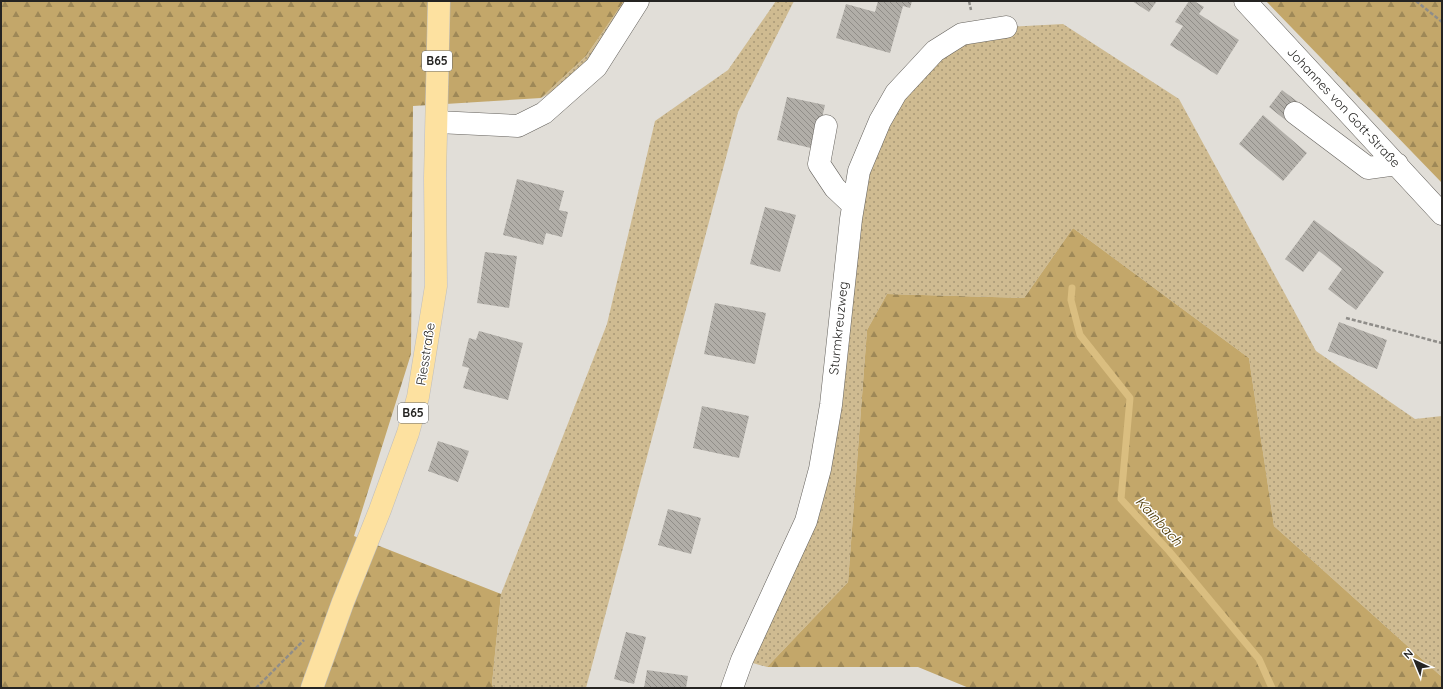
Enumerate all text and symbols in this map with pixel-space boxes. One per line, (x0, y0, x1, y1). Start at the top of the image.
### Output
street label: Johannes von Gott-Straße (1284, 43, 1404, 171)
road number: B65 (422, 51, 452, 71)
street label: Sturmkreuzweg (825, 281, 851, 375)
street label: Riesstraße (412, 321, 438, 387)
road number: B65 (398, 403, 428, 423)
water label: Kainbach (1132, 492, 1187, 550)
north arrow (1395, 641, 1435, 681)
text: N (1400, 646, 1416, 662)

